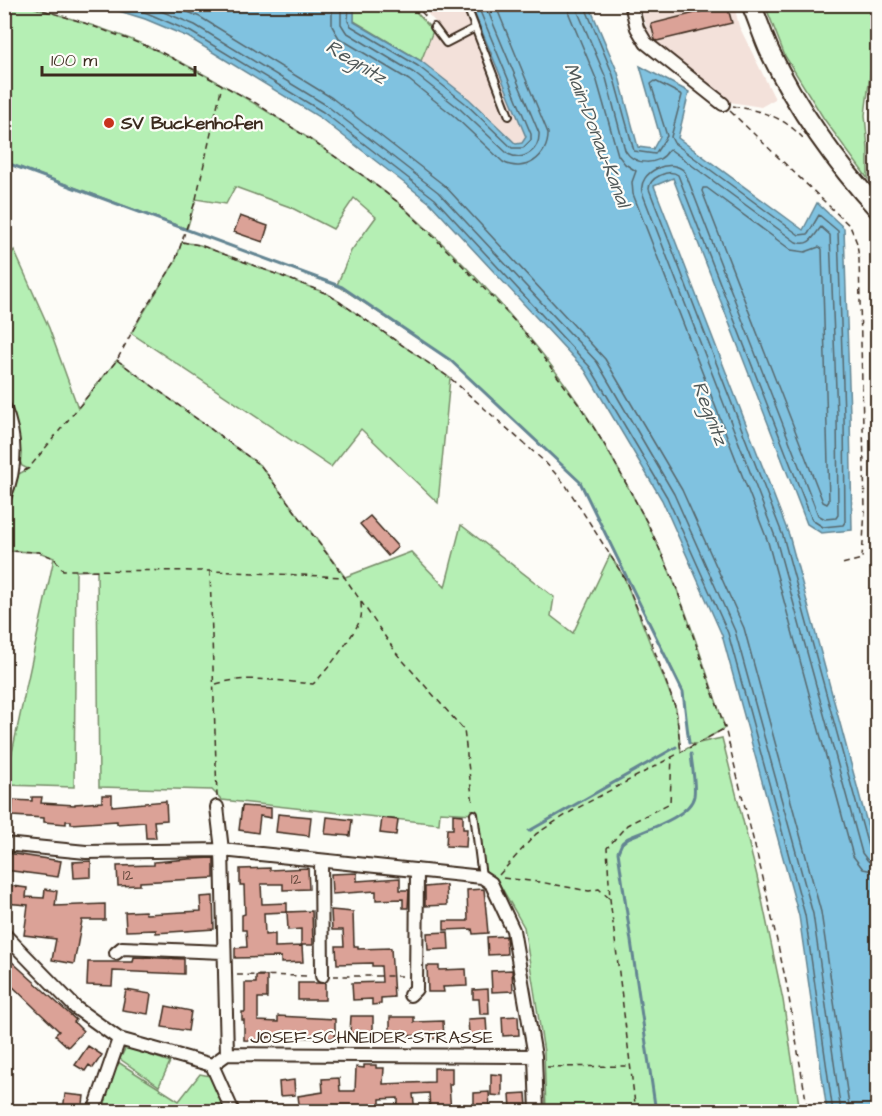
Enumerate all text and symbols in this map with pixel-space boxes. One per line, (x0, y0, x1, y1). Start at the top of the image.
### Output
water label: Regnitz (320, 33, 393, 93)
scale bar (42, 39, 195, 77)
text: 100 m (51, 48, 97, 73)
water label: Main-Donau-Kanal (557, 59, 638, 214)
place label: SV Buckenhofen (120, 111, 263, 136)
marker: SV Buckenhofen (102, 116, 116, 130)
water label: Regnitz (684, 377, 735, 450)
house number: 12 (123, 865, 134, 886)
house number: 12 (291, 869, 302, 890)
street label: JOSEF-SCHNEIDER-STRASSE (250, 1025, 494, 1050)

